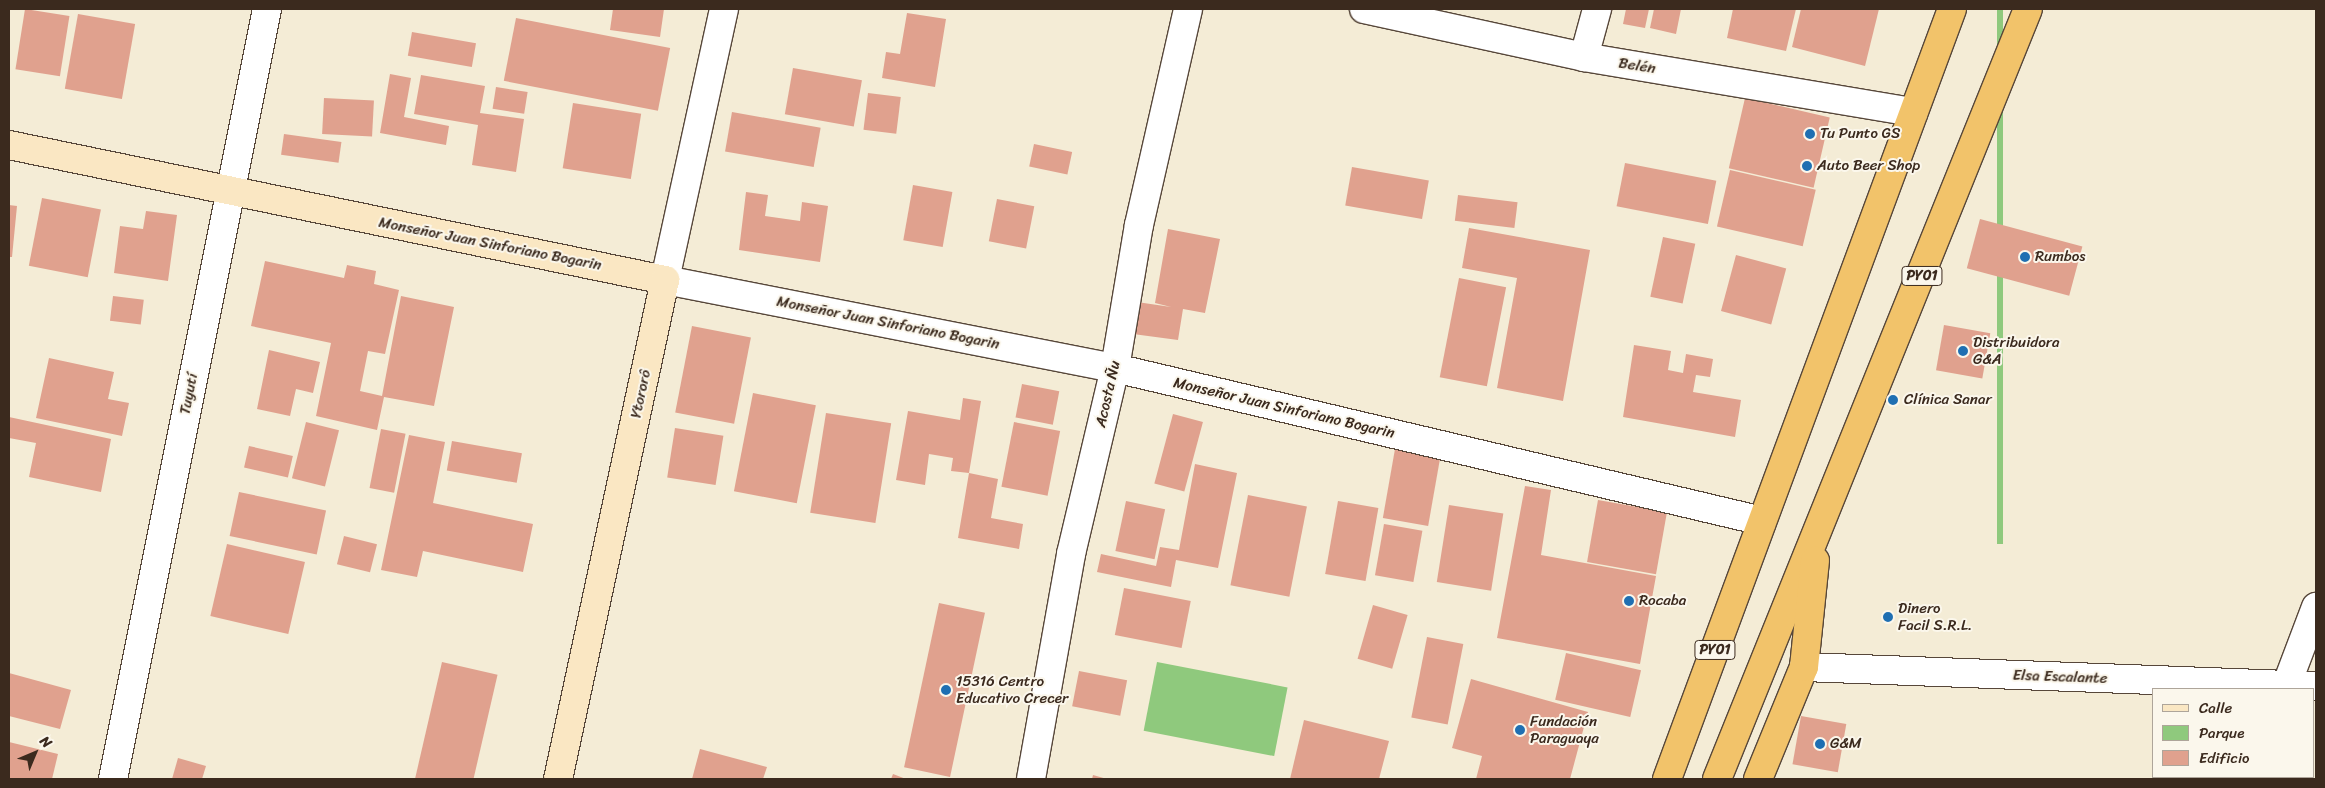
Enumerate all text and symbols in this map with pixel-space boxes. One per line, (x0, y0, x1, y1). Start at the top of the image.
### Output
street label: Belén (1617, 54, 1657, 78)
place label: Tu Punto GS (1820, 125, 1901, 143)
marker: Tu Punto GS (1804, 128, 1816, 140)
place label: Auto Beer Shop (1817, 157, 1921, 175)
marker: Auto Beer Shop (1801, 160, 1813, 172)
street label: Monseñor Juan Sinforiano Bogarin (377, 214, 603, 274)
place label: Rumbos (2035, 248, 2085, 266)
marker: Rumbos (2019, 251, 2031, 263)
road number: PY01 (1901, 264, 1943, 288)
street label: Monseñor Juan Sinforiano Bogarin (775, 293, 1001, 353)
place label: Distribuidora G&A (1973, 333, 2059, 368)
marker: Distribuidora G&A (1957, 345, 1969, 357)
street label: Acosta Ñu (1092, 359, 1124, 429)
street label: Ytororô (627, 368, 655, 420)
street label: Tuyutí (176, 372, 202, 416)
street label: Monseñor Juan Sinforiano Bogarin (1172, 374, 1396, 442)
place label: Clínica Sanar (1904, 391, 1992, 409)
marker: Clínica Sanar (1886, 393, 1900, 407)
place label: Rocaba (1639, 592, 1686, 610)
marker: Rocaba (1623, 595, 1635, 607)
place label: Dinero Facil S.R.L. (1898, 599, 1973, 634)
marker: Dinero Facil S.R.L. (1882, 611, 1894, 623)
road number: PY01 (1694, 638, 1736, 662)
street label: Elsa Escalante (2012, 666, 2108, 688)
place label: 15316 Centro Educativo Crecer (956, 672, 1069, 707)
marker: 15316 Centro Educativo Crecer (940, 684, 952, 696)
legend (2152, 688, 2315, 778)
text: Calle (2199, 695, 2232, 721)
place label: Fundación Paraguaya (1530, 712, 1599, 747)
text: Parque (2199, 720, 2244, 746)
marker: Fundación Paraguaya (1514, 724, 1526, 736)
north arrow (10, 728, 60, 778)
text: N (34, 730, 58, 754)
place label: G&M (1830, 735, 1862, 753)
marker: G&M (1814, 738, 1826, 750)
text: Edificio (2199, 745, 2250, 771)

